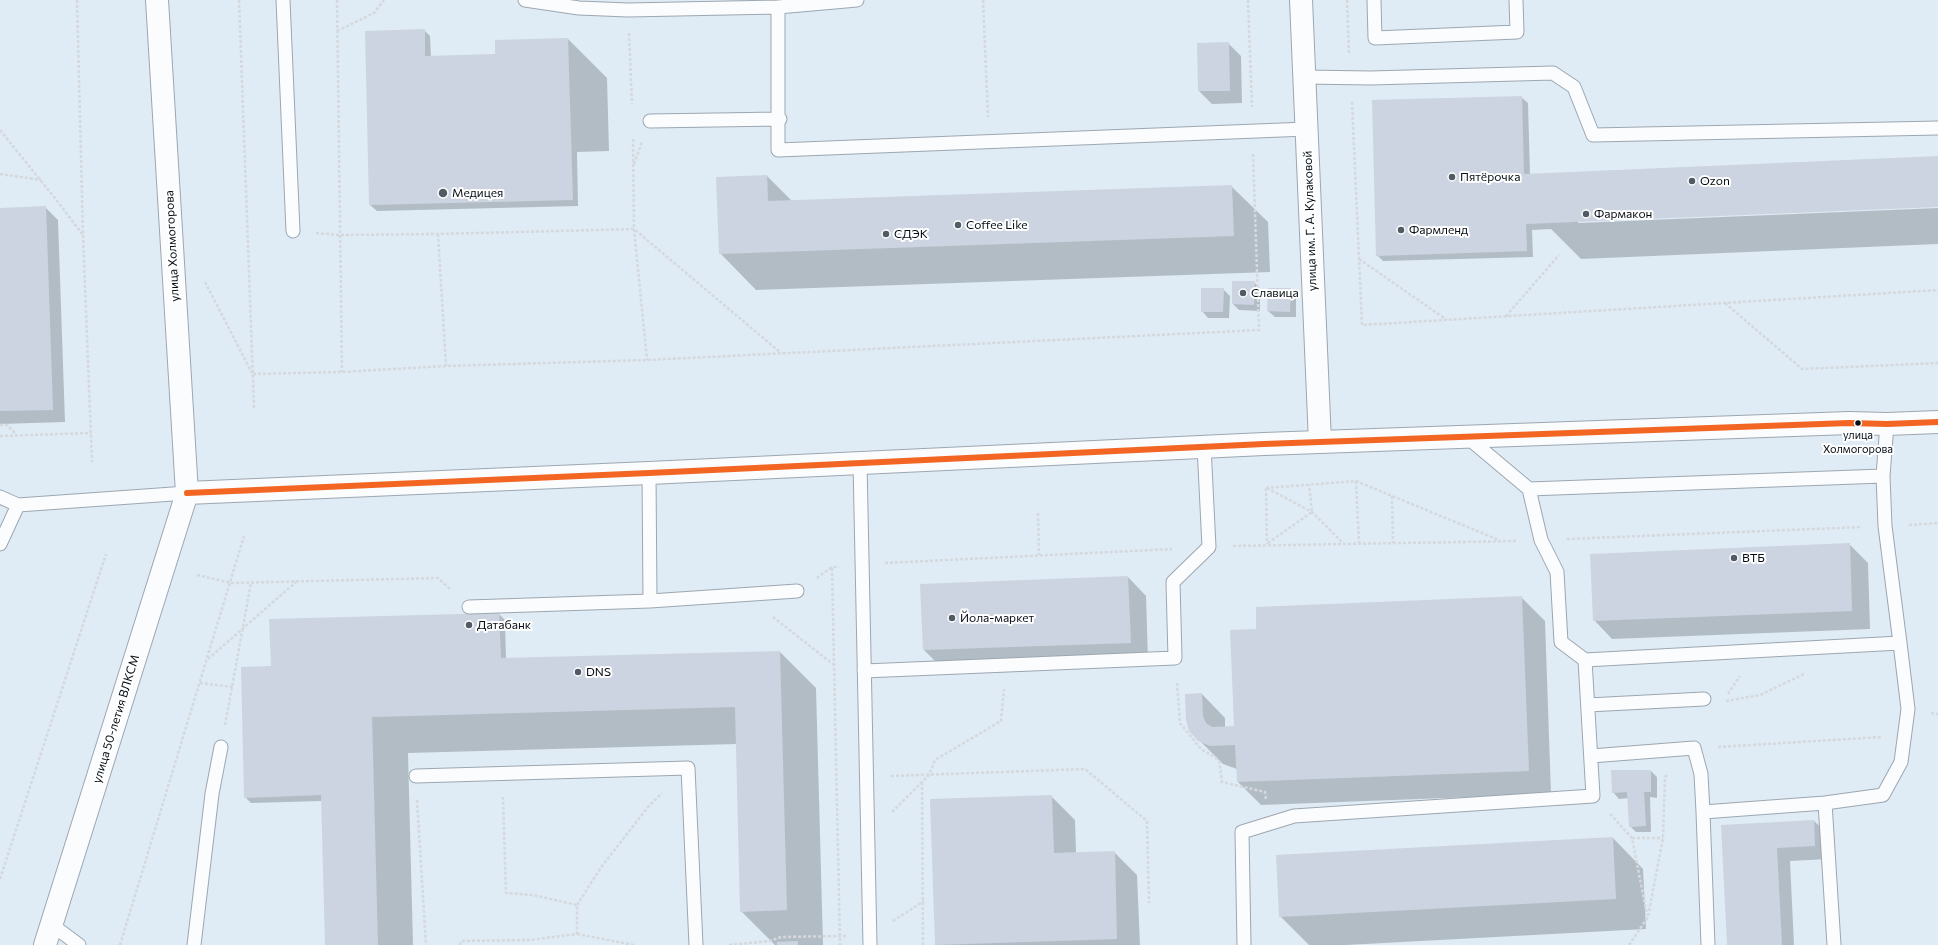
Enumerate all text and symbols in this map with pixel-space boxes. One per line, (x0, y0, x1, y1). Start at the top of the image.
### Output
street label: улица им. Г. А. Кулаковой (1300, 151, 1320, 291)
place label: Пятёрочка (1460, 170, 1520, 184)
marker: Пятёрочка (1447, 172, 1457, 182)
place label: Ozon (1700, 174, 1730, 188)
marker: Ozon (1687, 176, 1697, 186)
place label: Медицея (452, 186, 503, 200)
marker: Медицея (437, 187, 449, 199)
street label: улица Холмогорова (162, 190, 182, 302)
place label: Фармакон (1594, 207, 1652, 221)
marker: Фармакон (1581, 209, 1591, 219)
place label: Coffee Like (966, 218, 1028, 232)
marker: Coffee Like (953, 220, 963, 230)
place label: Фармленд (1409, 223, 1468, 237)
marker: Фармленд (1396, 225, 1406, 235)
place label: СДЭК (894, 227, 928, 241)
marker: СДЭК (881, 229, 891, 239)
place label: Славица (1251, 286, 1299, 300)
marker: Славица (1238, 288, 1248, 298)
marker: улица Холмогорова (1853, 418, 1863, 428)
place label: улица Холмогорова (1823, 428, 1893, 454)
place label: ВТБ (1742, 551, 1765, 565)
marker: ВТБ (1729, 553, 1739, 563)
place label: Йола-маркет (960, 611, 1034, 625)
marker: Йола-маркет (947, 613, 957, 623)
place label: Датабанк (477, 618, 531, 632)
marker: Датабанк (464, 620, 474, 630)
street label: улица 50-летия ВЛКСМ (90, 653, 142, 785)
place label: DNS (586, 665, 611, 679)
marker: DNS (573, 667, 583, 677)

